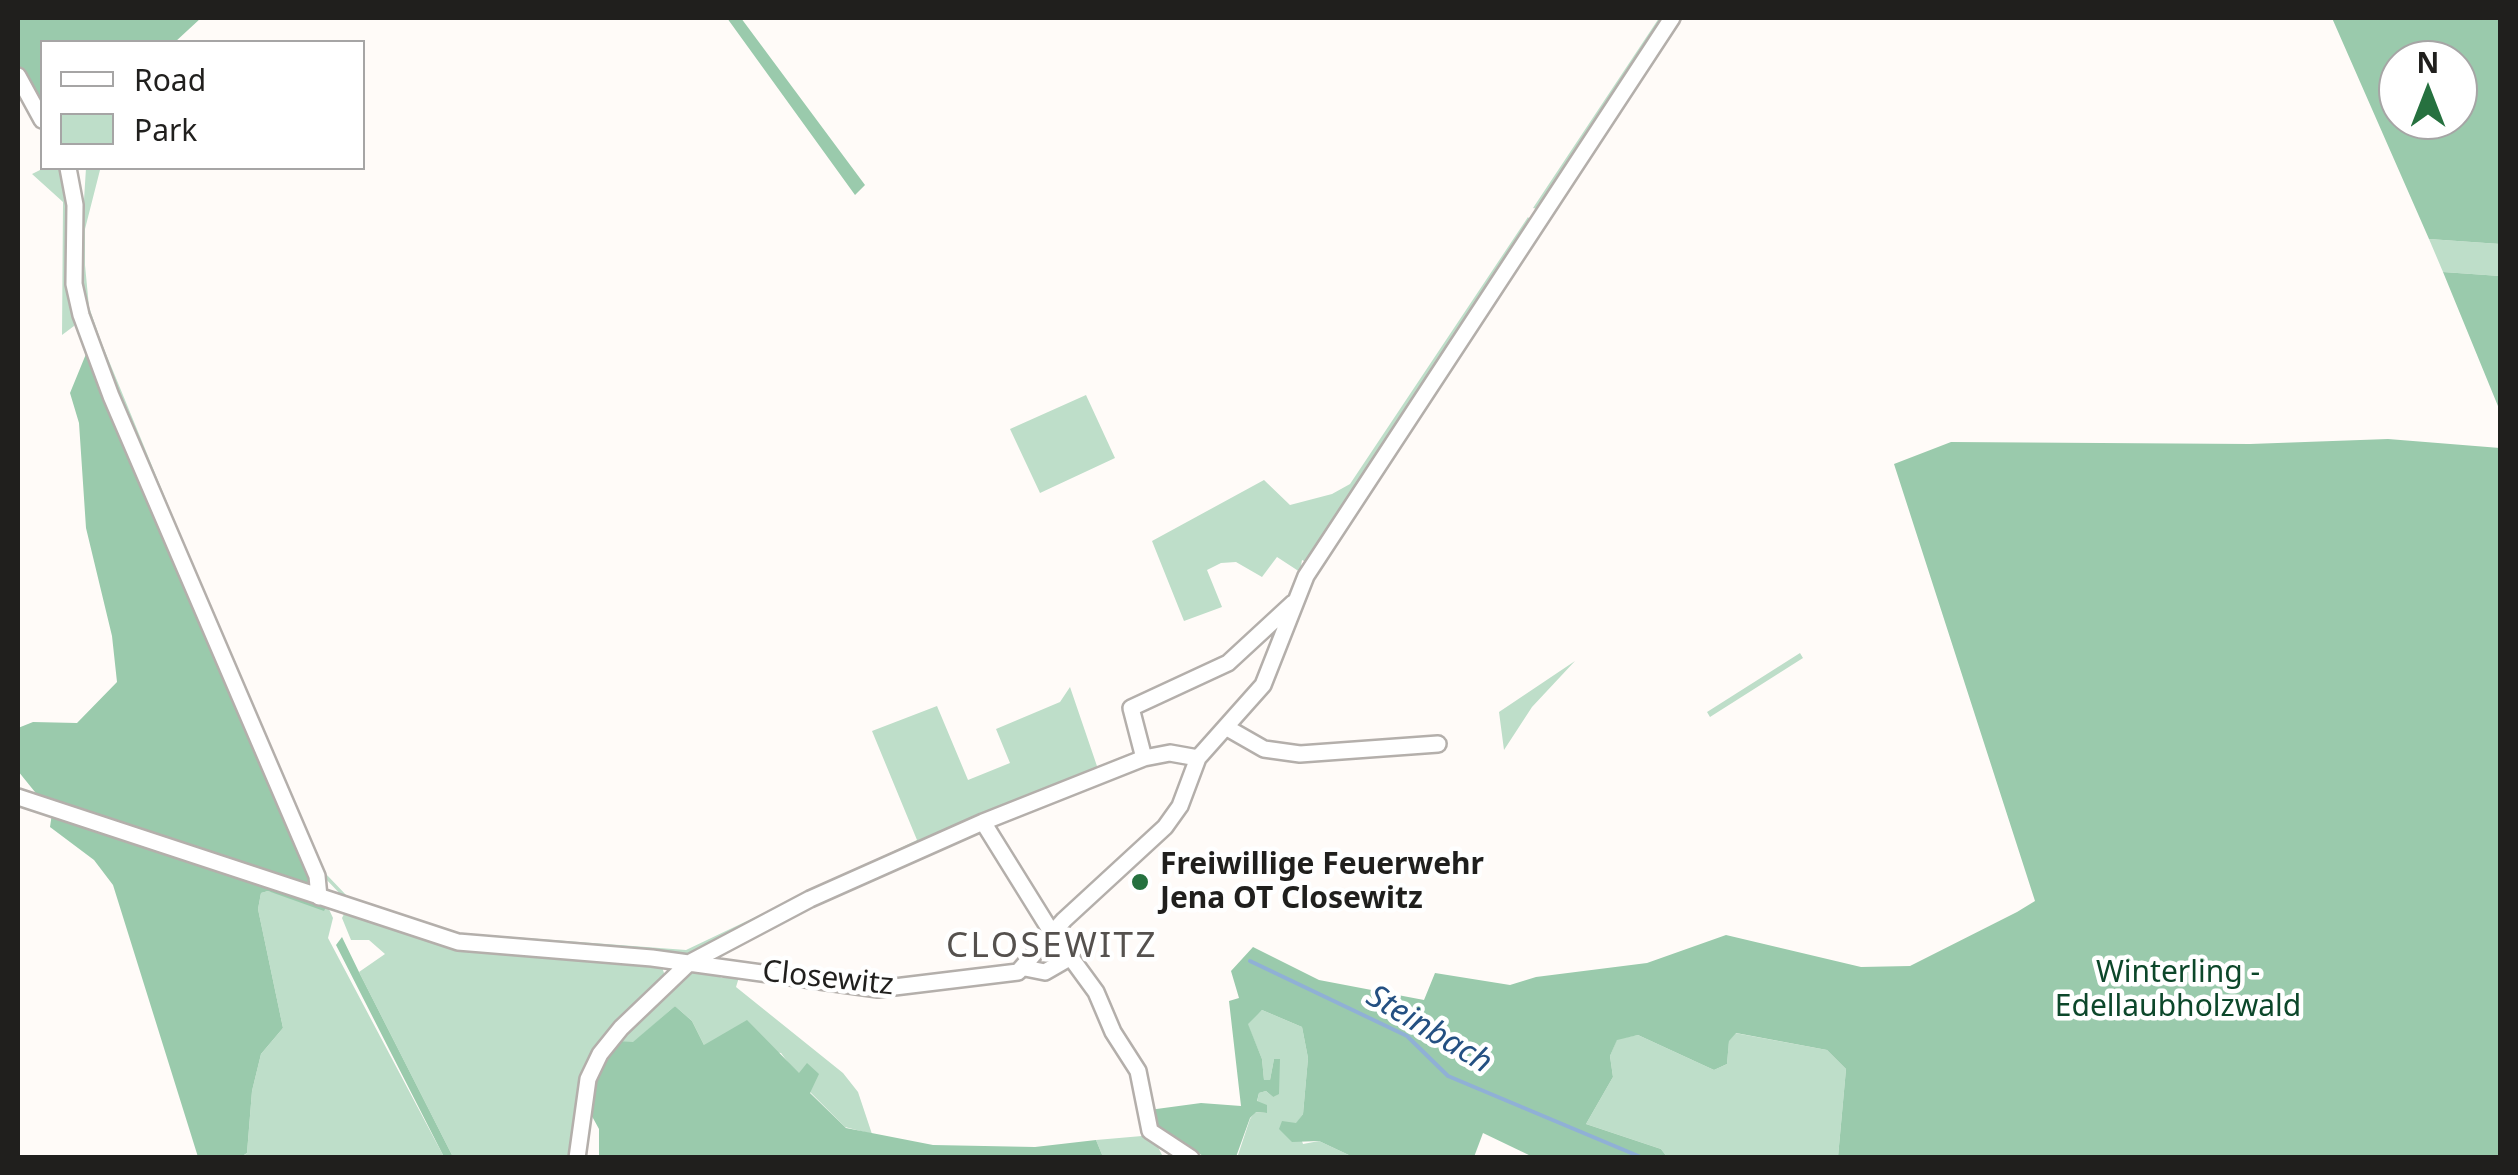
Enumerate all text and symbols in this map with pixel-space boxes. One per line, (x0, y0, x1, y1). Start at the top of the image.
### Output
legend (40, 40, 365, 170)
north arrow (2378, 40, 2478, 140)
text: N (2417, 43, 2439, 81)
text: Road (134, 59, 206, 100)
text: Park (134, 109, 197, 150)
place label: Freiwillige Feuerwehr Jena OT Closewitz (1160, 847, 1484, 918)
marker: Freiwillige Feuerwehr Jena OT Closewitz (1129, 871, 1151, 893)
district label: CLOSEWITZ (946, 926, 1158, 968)
street label: Closewitz (761, 954, 895, 1004)
park label: Winterling - Edellaubholzwald (2055, 955, 2301, 1026)
water label: Steinbach (1359, 978, 1499, 1082)

